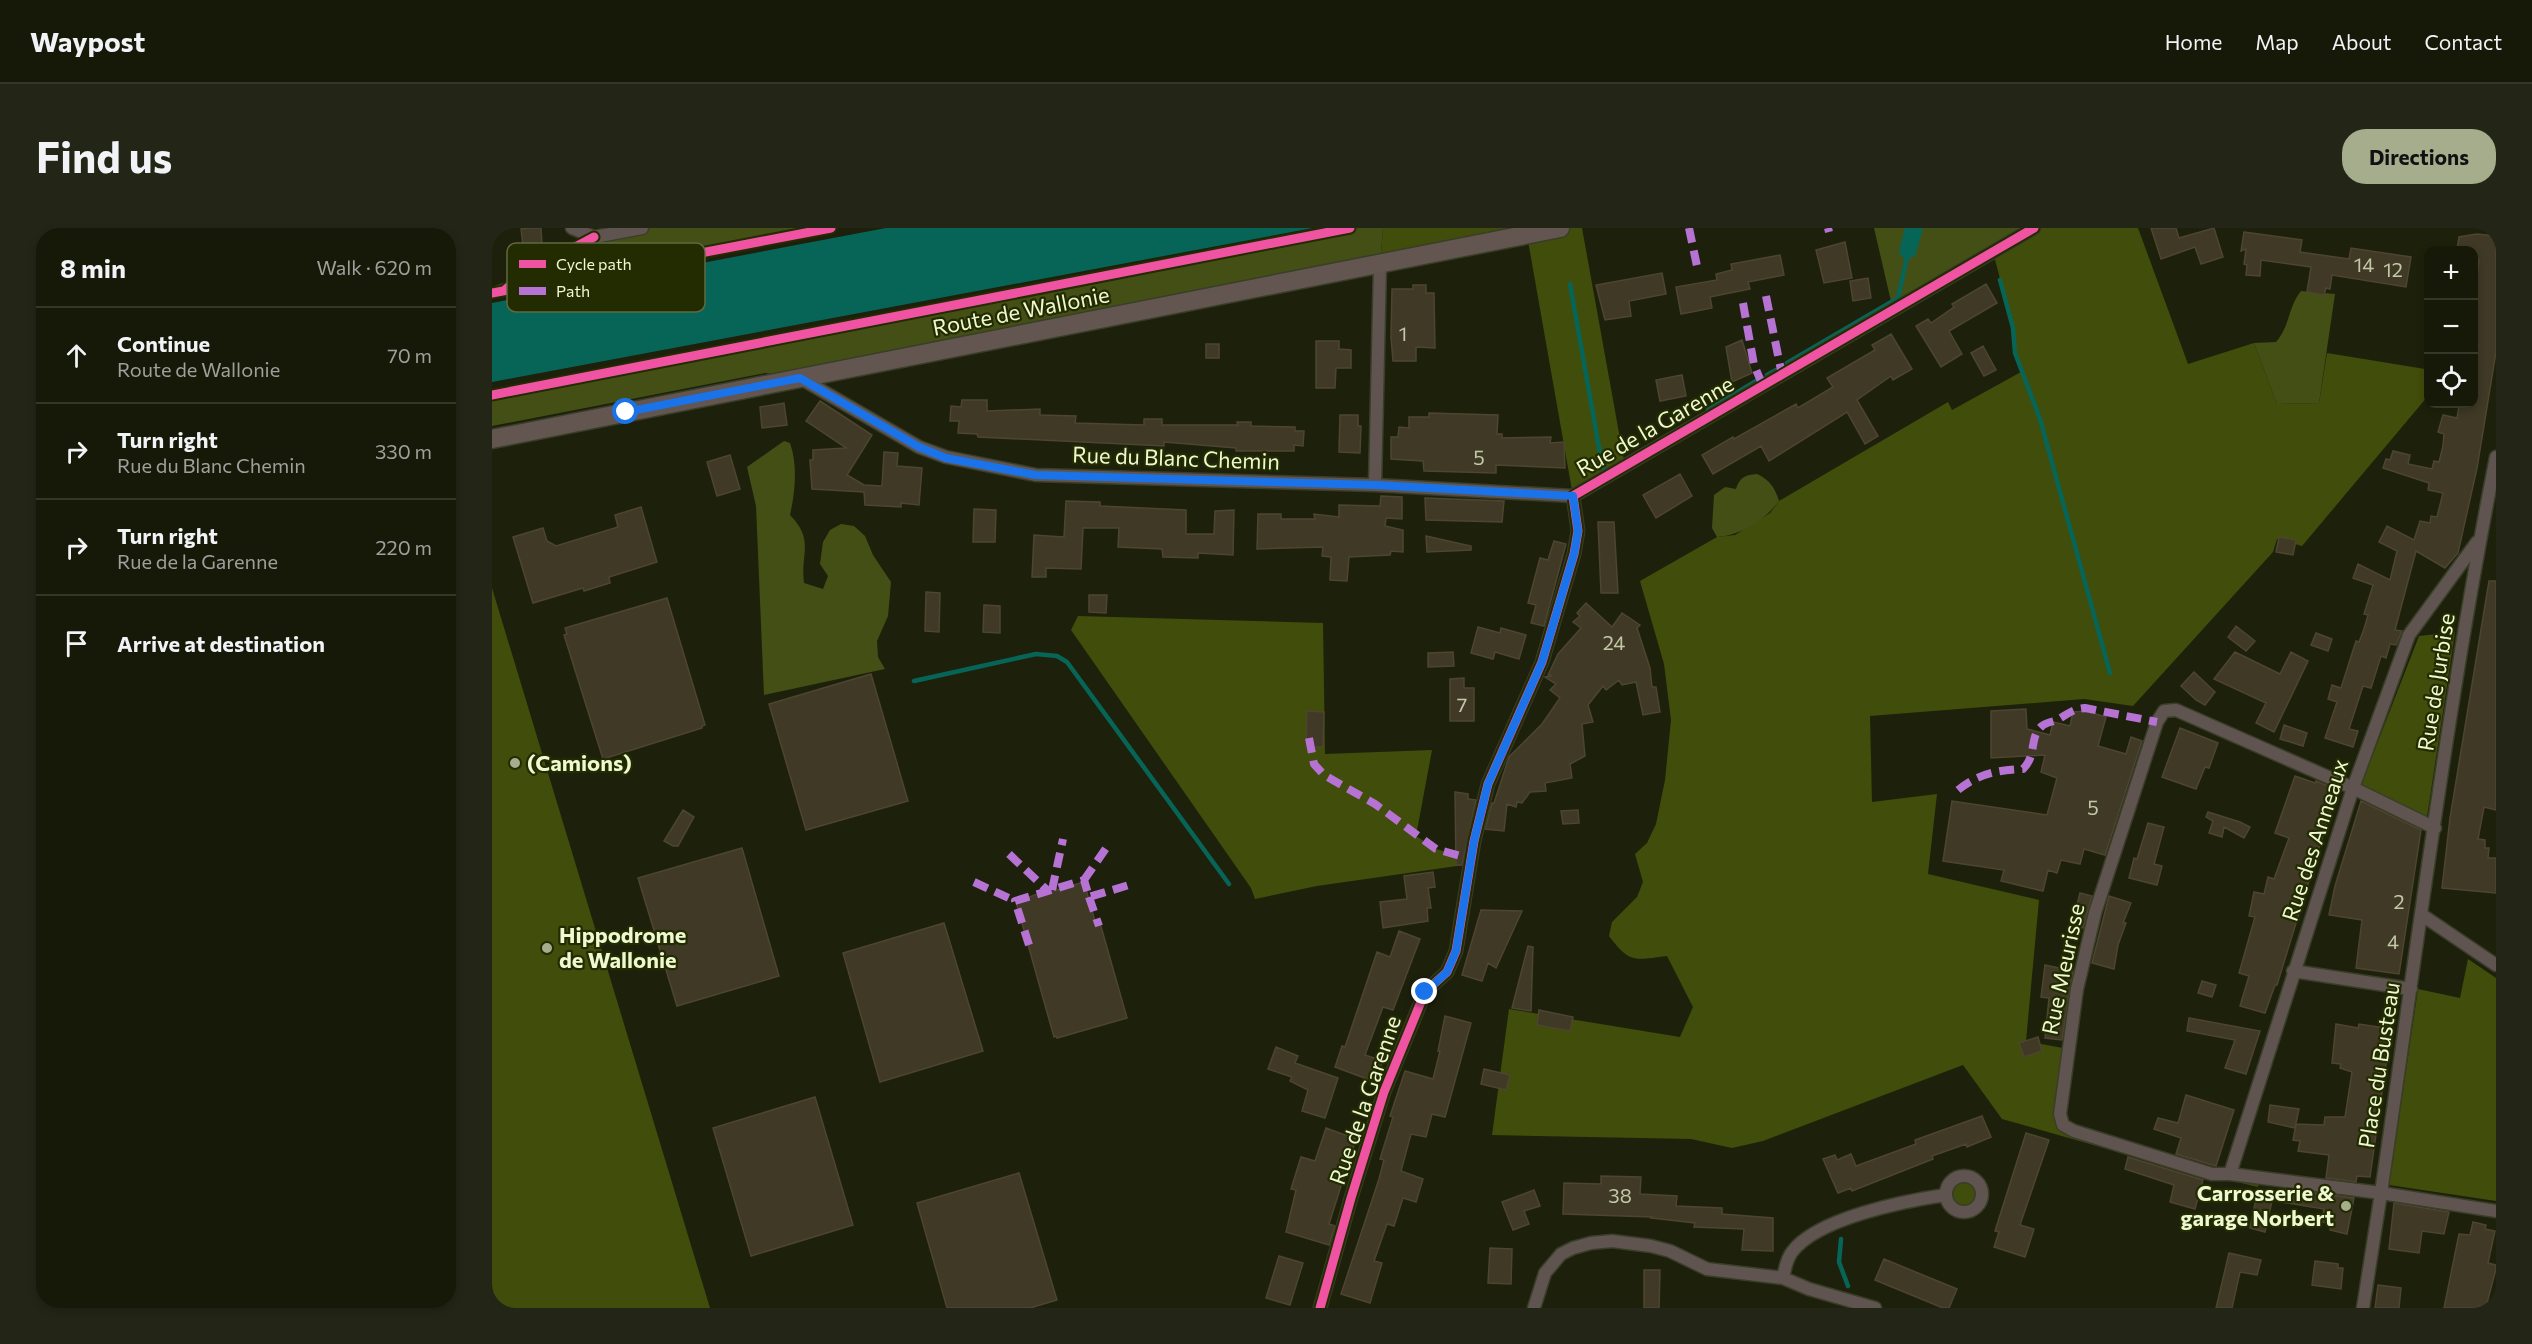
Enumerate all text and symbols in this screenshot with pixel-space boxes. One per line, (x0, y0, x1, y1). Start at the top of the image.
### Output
text: Waypost (30, 24, 145, 58)
text: Home (2165, 29, 2222, 54)
text: Map (2255, 29, 2299, 54)
text: About (2332, 29, 2391, 54)
text: Contact (2424, 29, 2502, 54)
button: Directions (2342, 129, 2496, 184)
text: Find us (36, 130, 172, 182)
legend (507, 243, 705, 312)
map controls (2424, 246, 2478, 408)
button: + (2424, 246, 2478, 300)
text: 8 min (60, 252, 126, 283)
house number: 14 (2354, 252, 2374, 276)
text: Cycle path (556, 254, 632, 273)
text: Walk · 620 m (316, 255, 432, 279)
house number: 12 (2383, 257, 2403, 281)
street label: Route de Wallonie (930, 280, 1112, 341)
text: Path (556, 281, 590, 300)
button: − (2424, 300, 2478, 354)
house number: 1 (1399, 321, 1407, 345)
text: Continue (117, 330, 210, 357)
icon: ahead (60, 339, 93, 372)
text: 70 m (387, 343, 432, 367)
button: locate (2424, 354, 2478, 408)
text: Route de Wallonie (117, 357, 280, 381)
street label: Rue de la Garenne (1571, 370, 1738, 482)
route start (612, 398, 638, 424)
text: Turn right (117, 426, 218, 453)
icon: right (60, 435, 93, 468)
text: 330 m (375, 439, 432, 463)
street label: Rue du Blanc Chemin (1072, 440, 1280, 475)
house number: 5 (1473, 445, 1485, 469)
text: Rue du Blanc Chemin (117, 453, 306, 477)
text: Turn right (117, 522, 218, 549)
icon: right (60, 531, 93, 564)
text: 220 m (376, 535, 432, 559)
text: Rue de la Garenne (117, 549, 278, 573)
street label: Rue de Jurbise (2411, 611, 2460, 753)
icon: arrive (60, 627, 93, 660)
text: Arrive at destination (117, 630, 325, 657)
house number: 24 (1603, 630, 1625, 654)
house number: 7 (1457, 692, 1467, 716)
place label: (Camions) (527, 749, 632, 776)
street label: Rue des Anneaux (2276, 755, 2354, 924)
marker: (Camions) (508, 756, 522, 770)
house number: 5 (2087, 795, 2099, 819)
house number: 2 (2393, 889, 2405, 913)
street label: Rue Meurisse (2035, 901, 2090, 1037)
place label: Hippodrome de Wallonie (559, 921, 686, 973)
house number: 4 (2387, 929, 2399, 953)
marker: Hippodrome de Wallonie (540, 941, 554, 955)
route end (1411, 978, 1437, 1004)
street label: Place du Busteau (2352, 980, 2405, 1150)
street label: Rue de la Garenne (1323, 1012, 1406, 1188)
place label: Carrosserie & garage Norbert (2181, 1179, 2334, 1231)
house number: 38 (1608, 1183, 1632, 1207)
marker: Carrosserie & garage Norbert (2339, 1199, 2353, 1213)

